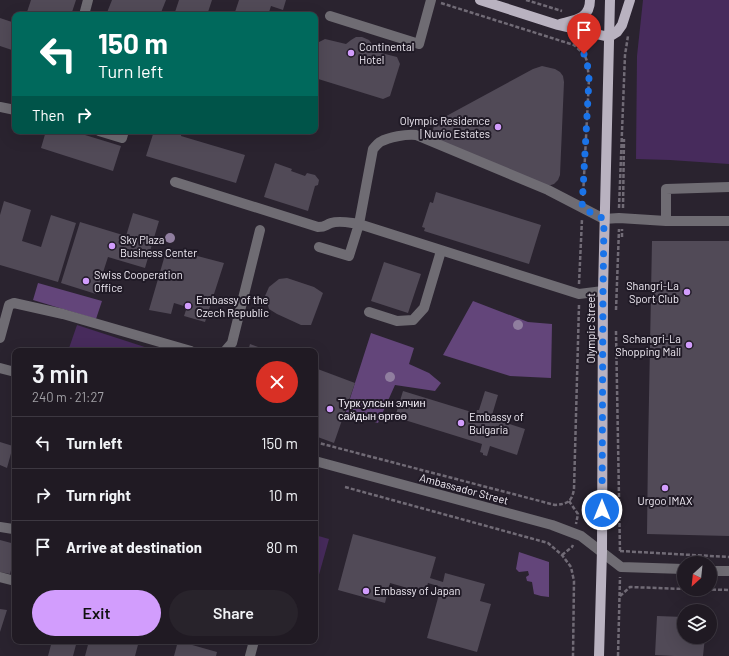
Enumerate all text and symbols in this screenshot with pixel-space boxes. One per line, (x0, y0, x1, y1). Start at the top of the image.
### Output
pin (567, 13, 601, 54)
icon: arrive (573, 19, 595, 41)
text: 150 m (98, 26, 168, 60)
icon: left (32, 28, 84, 80)
place label: Continental Hotel (359, 40, 414, 66)
marker: Continental Hotel (346, 48, 356, 58)
text: Turn left (98, 60, 164, 82)
icon: right (73, 104, 95, 126)
text: Then (32, 106, 65, 124)
place label: Olympic Residence | Nuvio Estates (400, 114, 490, 140)
marker: Olympic Residence | Nuvio Estates (493, 122, 503, 132)
place label: Sky Plaza Business Center (120, 233, 197, 259)
marker: Sky Plaza Business Center (107, 241, 117, 251)
place label: Swiss Cooperation Office (94, 268, 183, 294)
marker: Swiss Cooperation Office (81, 276, 91, 286)
place label: Shangri-La Sport Club (626, 279, 679, 305)
marker: Shangri-La Sport Club (682, 287, 692, 297)
place label: Embassy of the Czech Republic (196, 293, 269, 319)
street label: Olympic Street (584, 293, 597, 363)
marker: Embassy of the Czech Republic (183, 301, 193, 311)
place label: Schangri-La Shopping Mall (615, 332, 681, 358)
marker: Schangri-La Shopping Mall (684, 340, 694, 350)
text: 3 min (32, 359, 89, 388)
button: close (256, 361, 298, 403)
text: 240 m · 21:27 (32, 389, 104, 405)
place label: Турк улсын элчин сайдын өргөө (338, 396, 425, 422)
marker: Турк улсын элчин сайдын өргөө (325, 404, 335, 414)
place label: Embassy of Bulgaria (469, 410, 524, 436)
marker: Embassy of Bulgaria (456, 418, 466, 428)
icon: left (32, 432, 54, 454)
text: Turn left (66, 434, 122, 452)
text: 150 m (261, 434, 298, 452)
street label: Ambassador Street (418, 470, 510, 507)
marker: Urgoo IMAX (660, 483, 670, 493)
icon: right (32, 484, 54, 506)
text: Turn right (66, 486, 131, 504)
text: 10 m (269, 486, 298, 504)
position arrow (581, 489, 623, 531)
place label: Urgoo IMAX (638, 494, 693, 507)
icon: arrive (32, 536, 54, 558)
text: Arrive at destination (66, 538, 202, 556)
text: 80 m (266, 538, 298, 556)
north arrow (677, 556, 717, 596)
map controls (677, 556, 717, 644)
place label: Embassy of Japan (374, 584, 460, 597)
marker: Embassy of Japan (361, 586, 371, 596)
button: Exit (32, 590, 161, 636)
button: Share (169, 590, 298, 636)
button: layers (677, 604, 717, 644)

